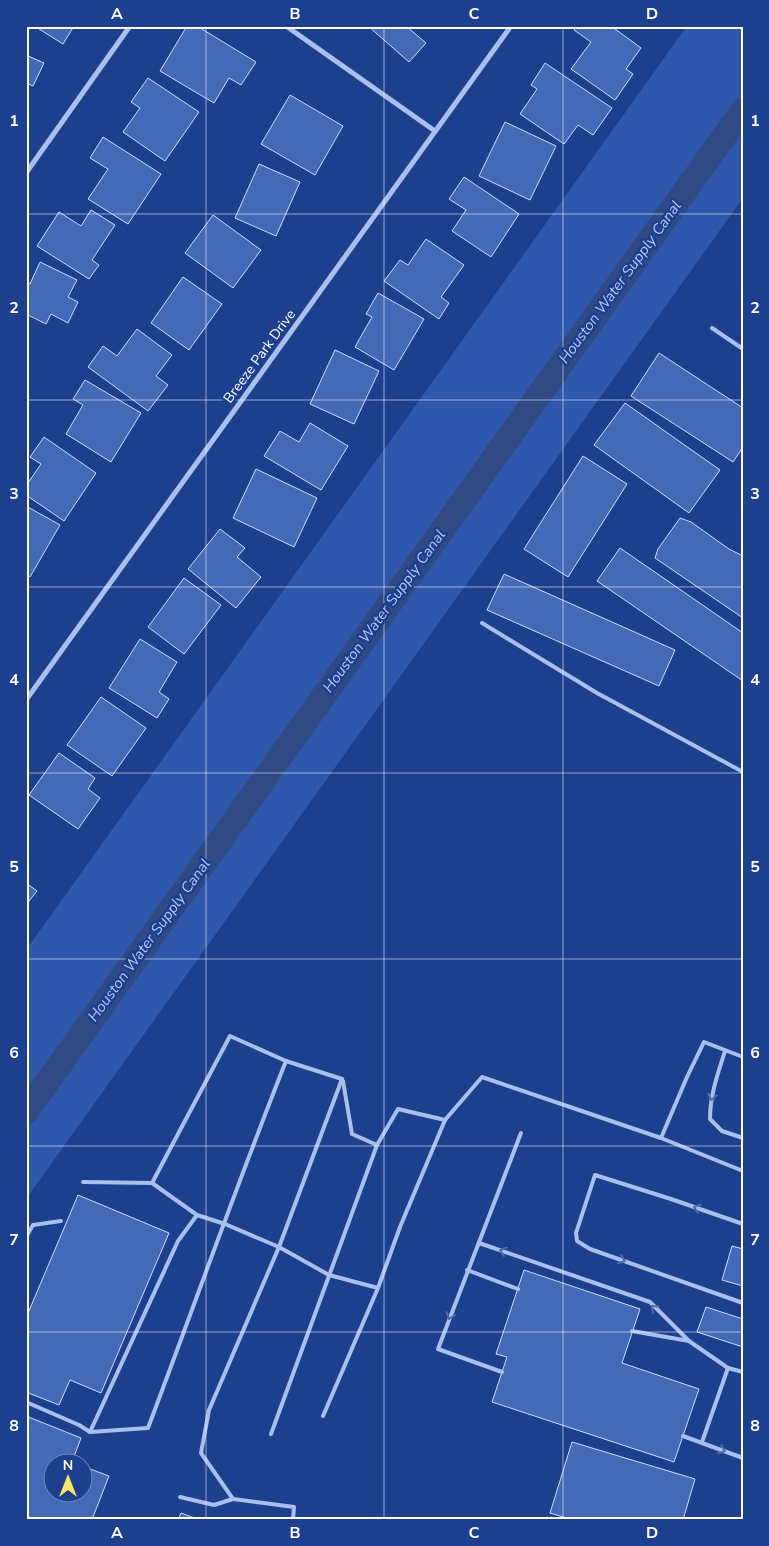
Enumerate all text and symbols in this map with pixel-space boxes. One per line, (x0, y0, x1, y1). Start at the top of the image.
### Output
text: A (111, 3, 123, 25)
text: B (289, 3, 301, 25)
text: C (469, 3, 480, 25)
text: D (646, 3, 658, 25)
text: 1 (9, 110, 19, 132)
text: 1 (750, 110, 760, 132)
water label: Houston Water Supply Canal (554, 196, 686, 368)
text: 2 (9, 297, 19, 319)
text: 2 (750, 297, 760, 319)
street label: Breeze Park Drive (219, 306, 300, 407)
text: 3 (9, 483, 19, 505)
text: 3 (750, 483, 760, 505)
water label: Houston Water Supply Canal (318, 525, 450, 697)
text: 4 (9, 669, 19, 691)
text: 4 (750, 669, 760, 691)
water label: Houston Water Supply Canal (83, 854, 215, 1026)
text: 5 (9, 856, 19, 878)
text: 5 (750, 856, 760, 878)
text: 6 (9, 1042, 19, 1064)
text: 6 (750, 1042, 760, 1064)
one-way arrow (707, 1093, 717, 1102)
one-way arrow (693, 1203, 701, 1213)
text: 7 (9, 1229, 19, 1251)
text: 7 (750, 1229, 760, 1251)
one-way arrow (499, 1247, 507, 1257)
one-way arrow (617, 1254, 626, 1264)
one-way arrow (651, 1304, 660, 1313)
one-way arrow (446, 1311, 456, 1320)
text: 8 (9, 1415, 19, 1437)
text: 8 (750, 1415, 760, 1437)
one-way arrow (718, 1444, 726, 1454)
north arrow (42, 1454, 92, 1504)
text: N (63, 1456, 73, 1475)
text: A (111, 1522, 123, 1544)
text: B (289, 1522, 301, 1544)
text: C (469, 1522, 480, 1544)
text: D (646, 1522, 658, 1544)

